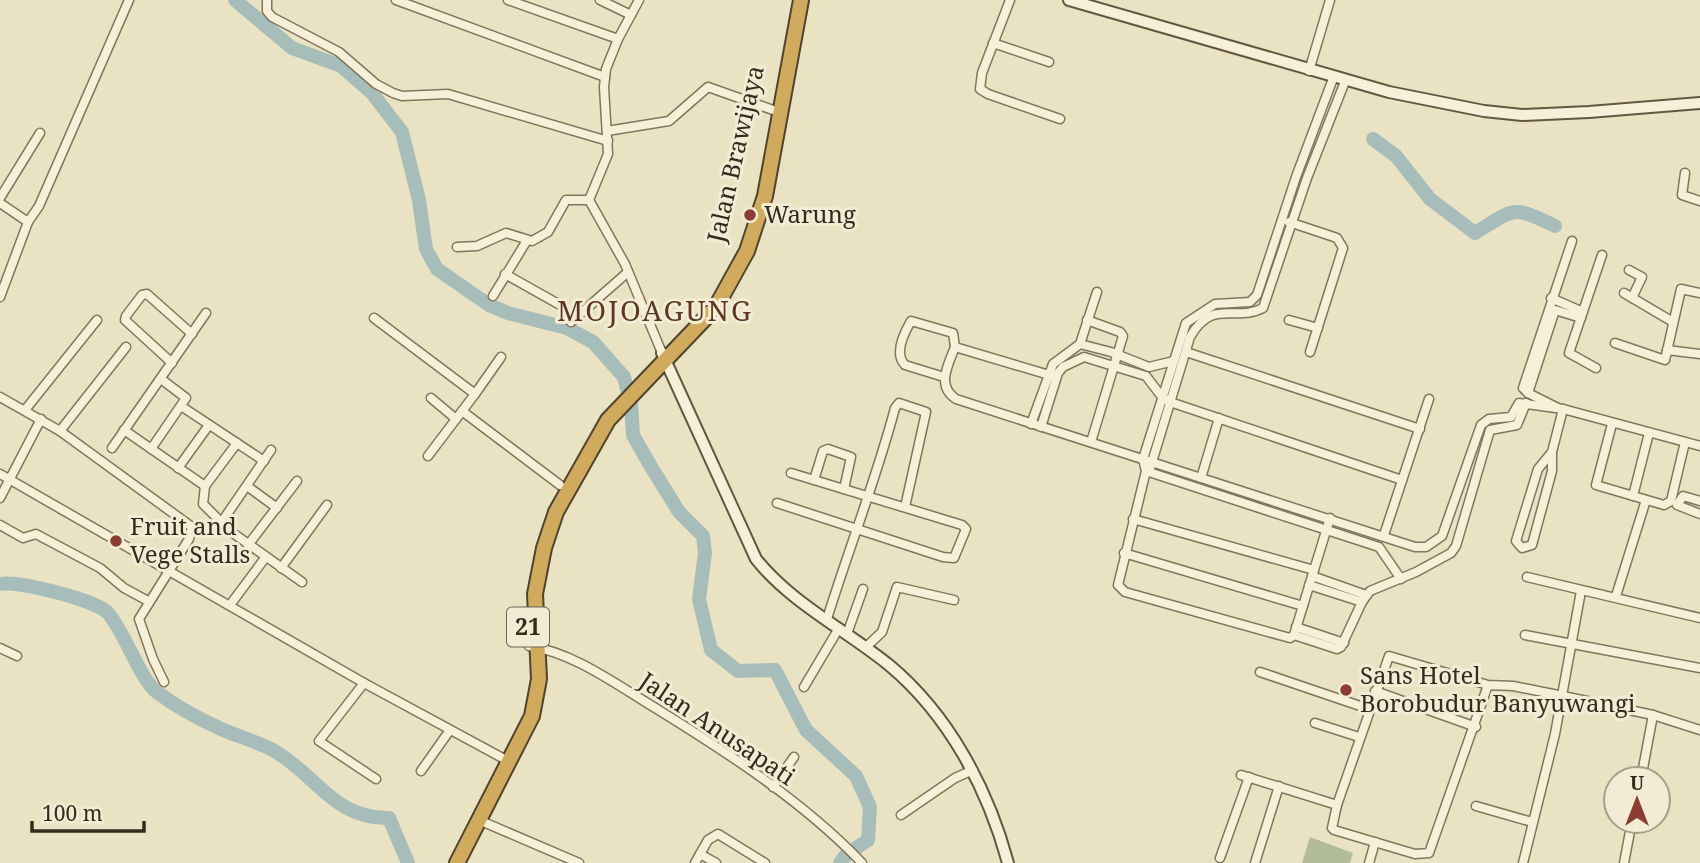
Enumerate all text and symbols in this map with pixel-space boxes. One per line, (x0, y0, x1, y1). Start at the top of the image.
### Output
street label: Jalan Brawijaya (698, 62, 771, 246)
place label: Warung (764, 197, 856, 230)
marker: Warung (742, 207, 758, 223)
district label: MOJOAGUNG (557, 291, 753, 329)
place label: Fruit and Vege Stalls (130, 509, 250, 570)
marker: Fruit and Vege Stalls (108, 533, 124, 549)
road number: 21 (507, 608, 549, 646)
place label: Sans Hotel Borobudur Banyuwangi (1360, 658, 1636, 719)
street label: Jalan Anusapati (633, 663, 802, 792)
marker: Sans Hotel Borobudur Banyuwangi (1338, 682, 1354, 698)
north arrow (1602, 765, 1672, 835)
text: U (1630, 770, 1644, 796)
scale bar (32, 790, 144, 834)
text: 100 m (42, 799, 103, 827)

